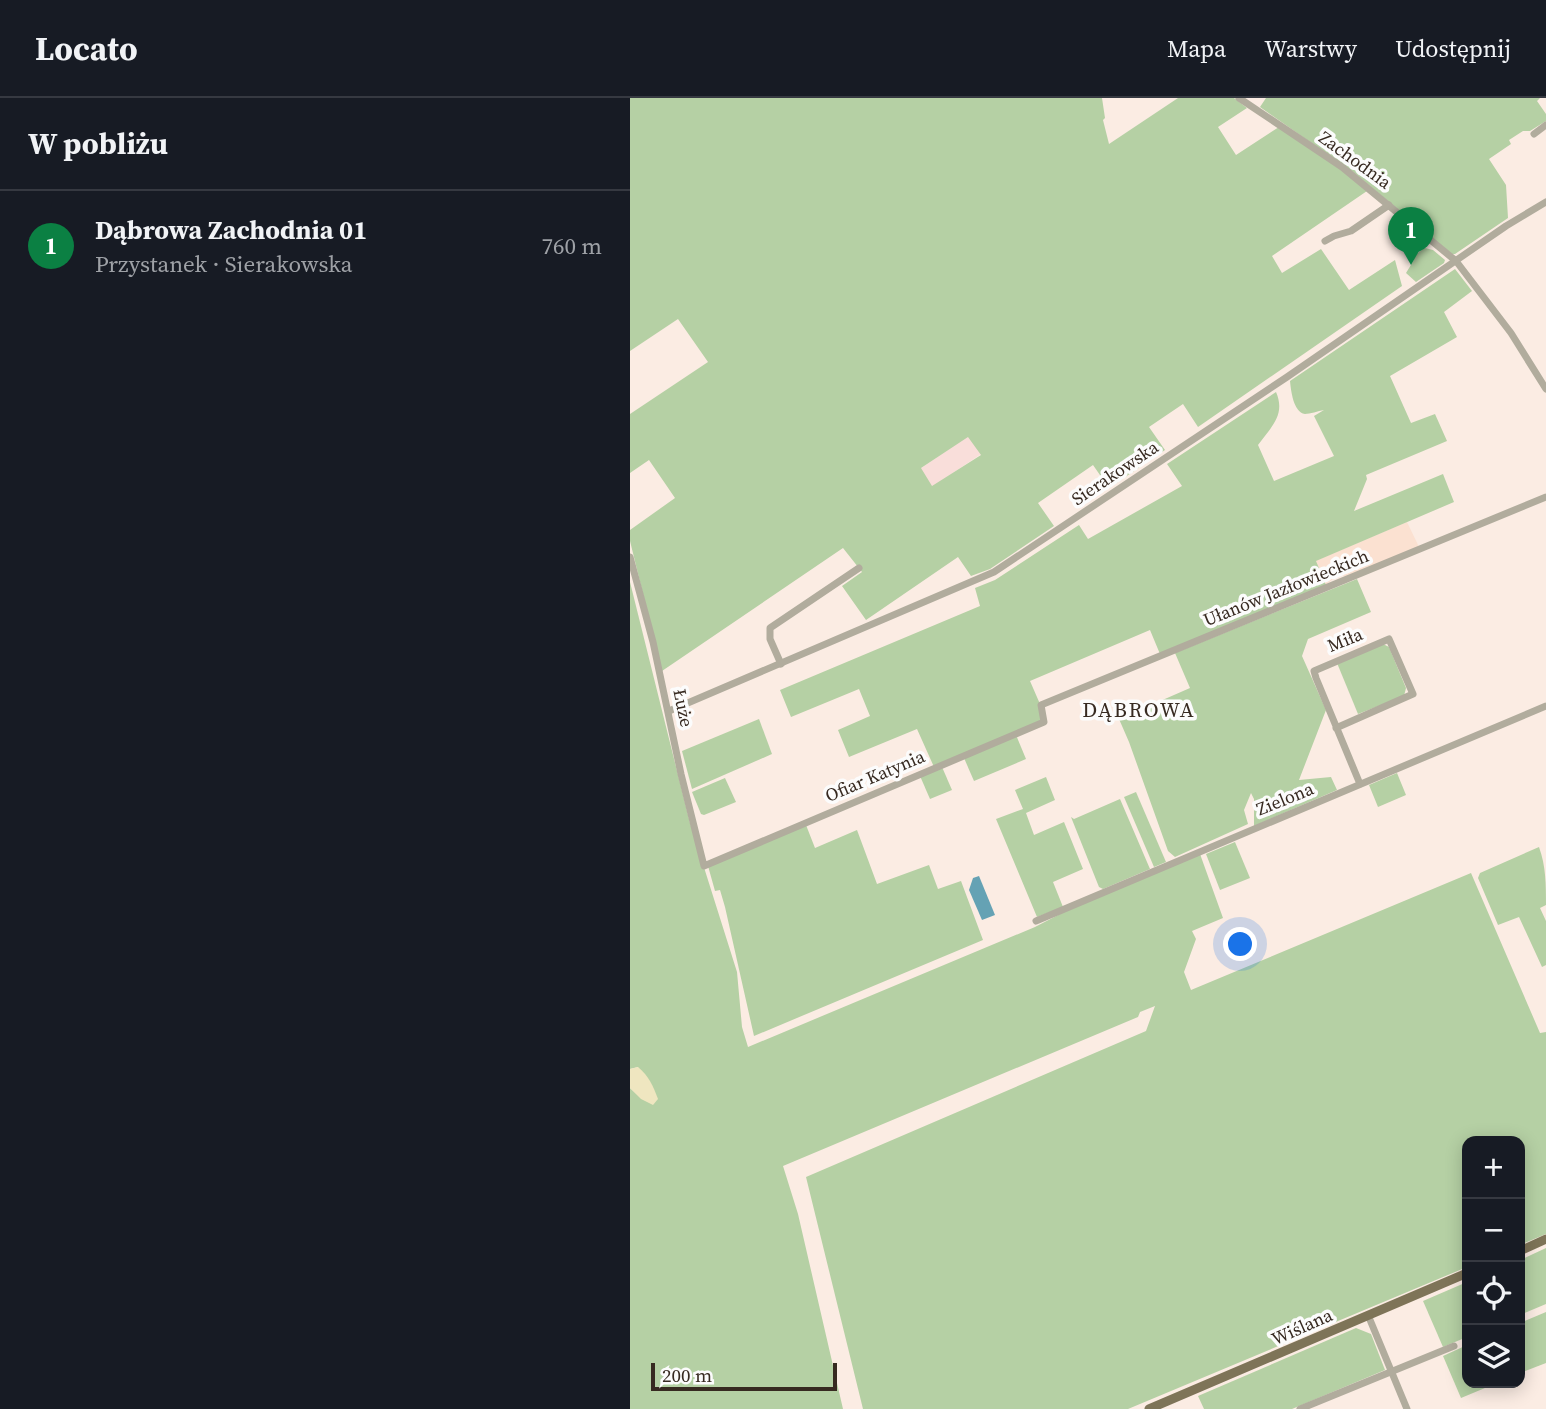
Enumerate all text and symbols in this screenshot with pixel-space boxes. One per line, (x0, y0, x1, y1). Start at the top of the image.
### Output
text: Locato (35, 26, 138, 71)
text: Mapa (1167, 32, 1226, 65)
text: Warstwy (1264, 32, 1357, 65)
text: Udostępnij (1395, 32, 1511, 65)
text: W pobliżu (28, 123, 168, 164)
street label: Zachodnia (1314, 125, 1397, 195)
pin: 1 (1388, 207, 1434, 265)
text: Dąbrowa Zachodnia 01 (95, 212, 367, 248)
text: 1 (45, 230, 57, 262)
text: 760 m (541, 230, 602, 262)
text: Przystanek · Sierakowska (95, 248, 352, 280)
street label: Sierakowska (1066, 434, 1164, 511)
street label: Ułanów Jazłowieckich (1199, 543, 1372, 632)
street label: Miła (1323, 621, 1367, 658)
street label: Łuże (667, 687, 700, 729)
district label: DĄBROWA (1082, 695, 1196, 724)
street label: Ofiar Katynia (821, 743, 929, 808)
street label: Zielona (1252, 775, 1318, 821)
your location (1223, 927, 1257, 961)
map controls (1462, 1136, 1525, 1388)
button: + (1462, 1136, 1525, 1199)
button: − (1462, 1199, 1525, 1262)
button: locate (1462, 1262, 1525, 1325)
street label: Wiślana (1267, 1302, 1337, 1351)
button: layers (1462, 1325, 1525, 1388)
scale bar (651, 1360, 836, 1392)
text: 200 m (662, 1362, 712, 1388)

